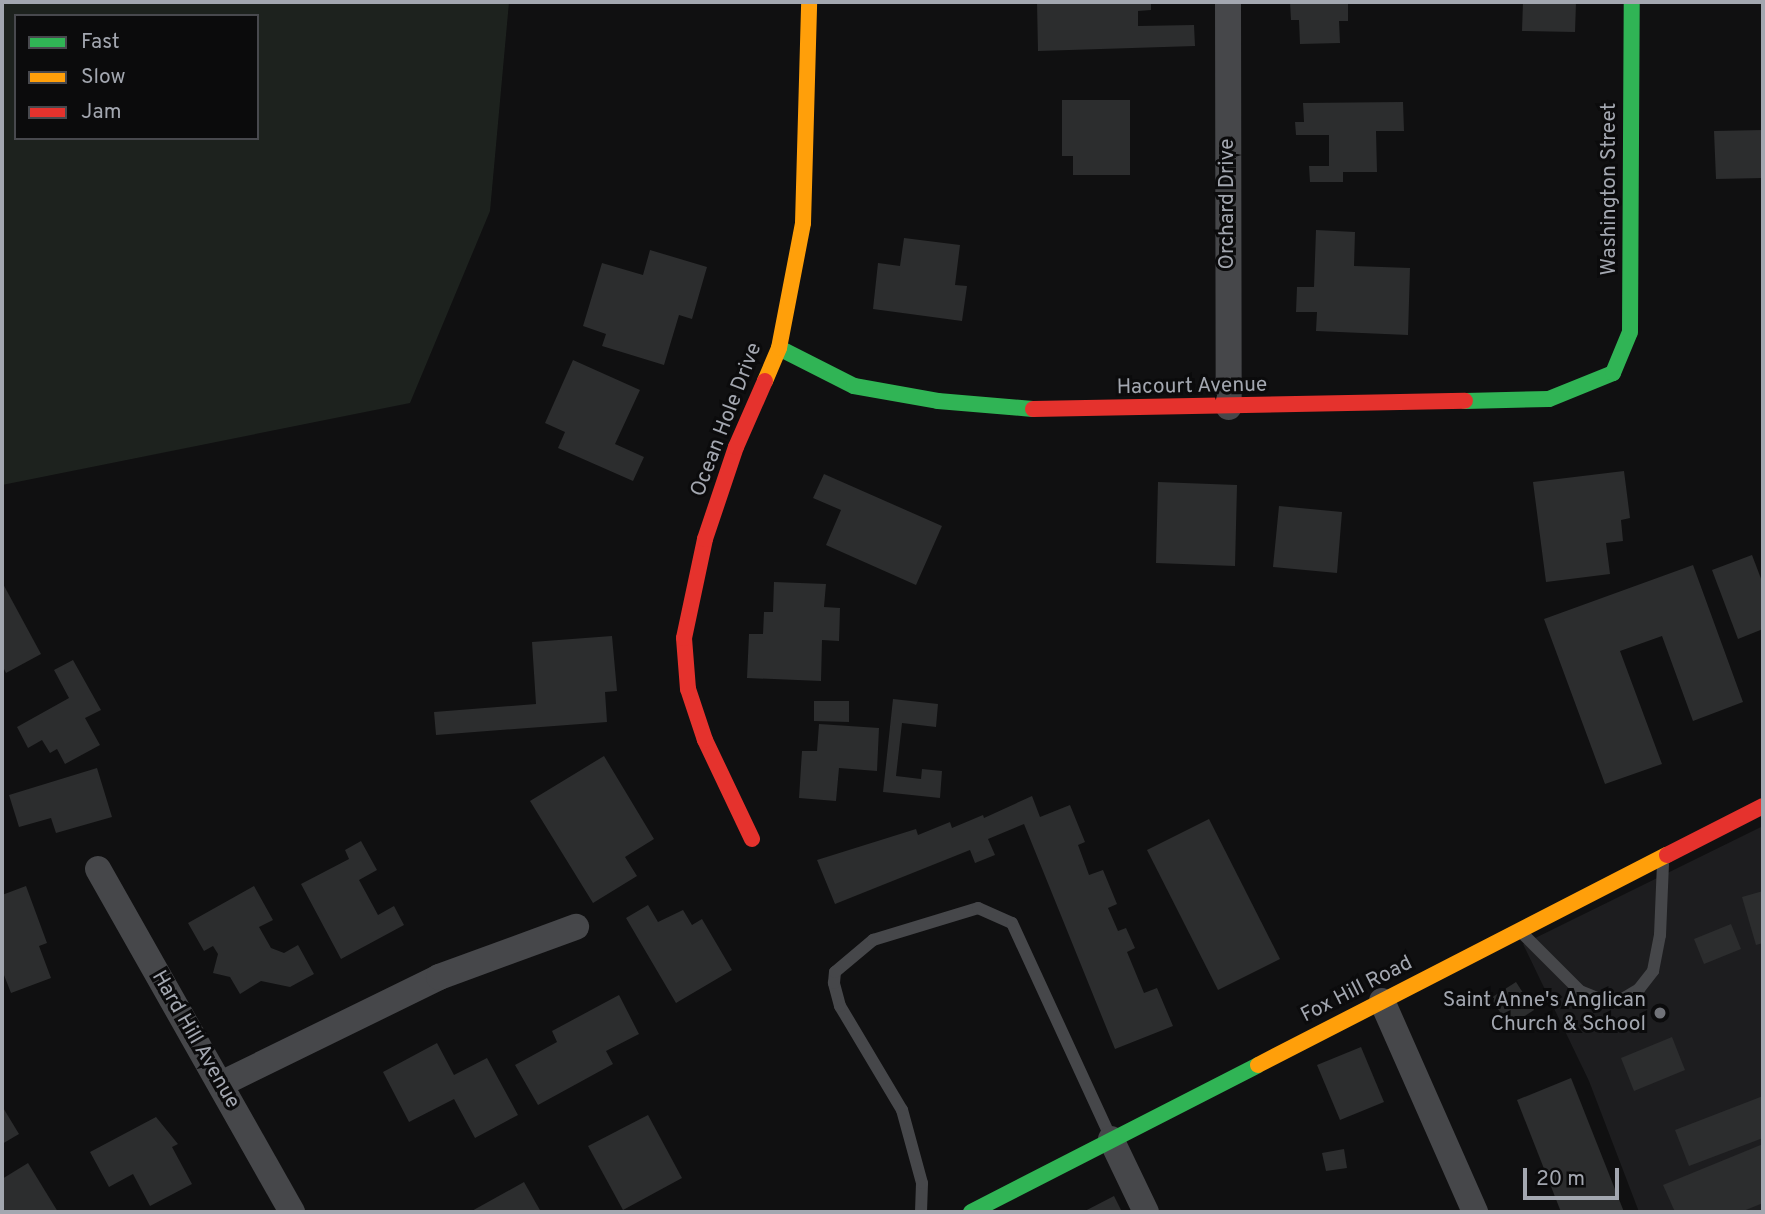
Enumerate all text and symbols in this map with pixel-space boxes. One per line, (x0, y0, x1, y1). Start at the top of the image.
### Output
legend (14, 14, 259, 140)
text: Fast (81, 29, 120, 56)
text: Slow (81, 64, 126, 91)
text: Jam (81, 99, 122, 126)
street label: Washington Street (1597, 102, 1623, 276)
street label: Orchard Drive (1215, 139, 1241, 269)
street label: Ocean Hole Drive (686, 339, 768, 501)
street label: Hacourt Avenue (1116, 373, 1268, 401)
street label: Fox Hill Road (1297, 951, 1417, 1029)
street label: Hard Hill Avenue (145, 966, 245, 1114)
place label: Saint Anne's Anglican Church & School (1441, 988, 1646, 1038)
marker: Saint Anne's Anglican Church & School (1652, 1005, 1668, 1021)
scale bar (1527, 1154, 1623, 1198)
text: 20 m (1536, 1166, 1585, 1193)

